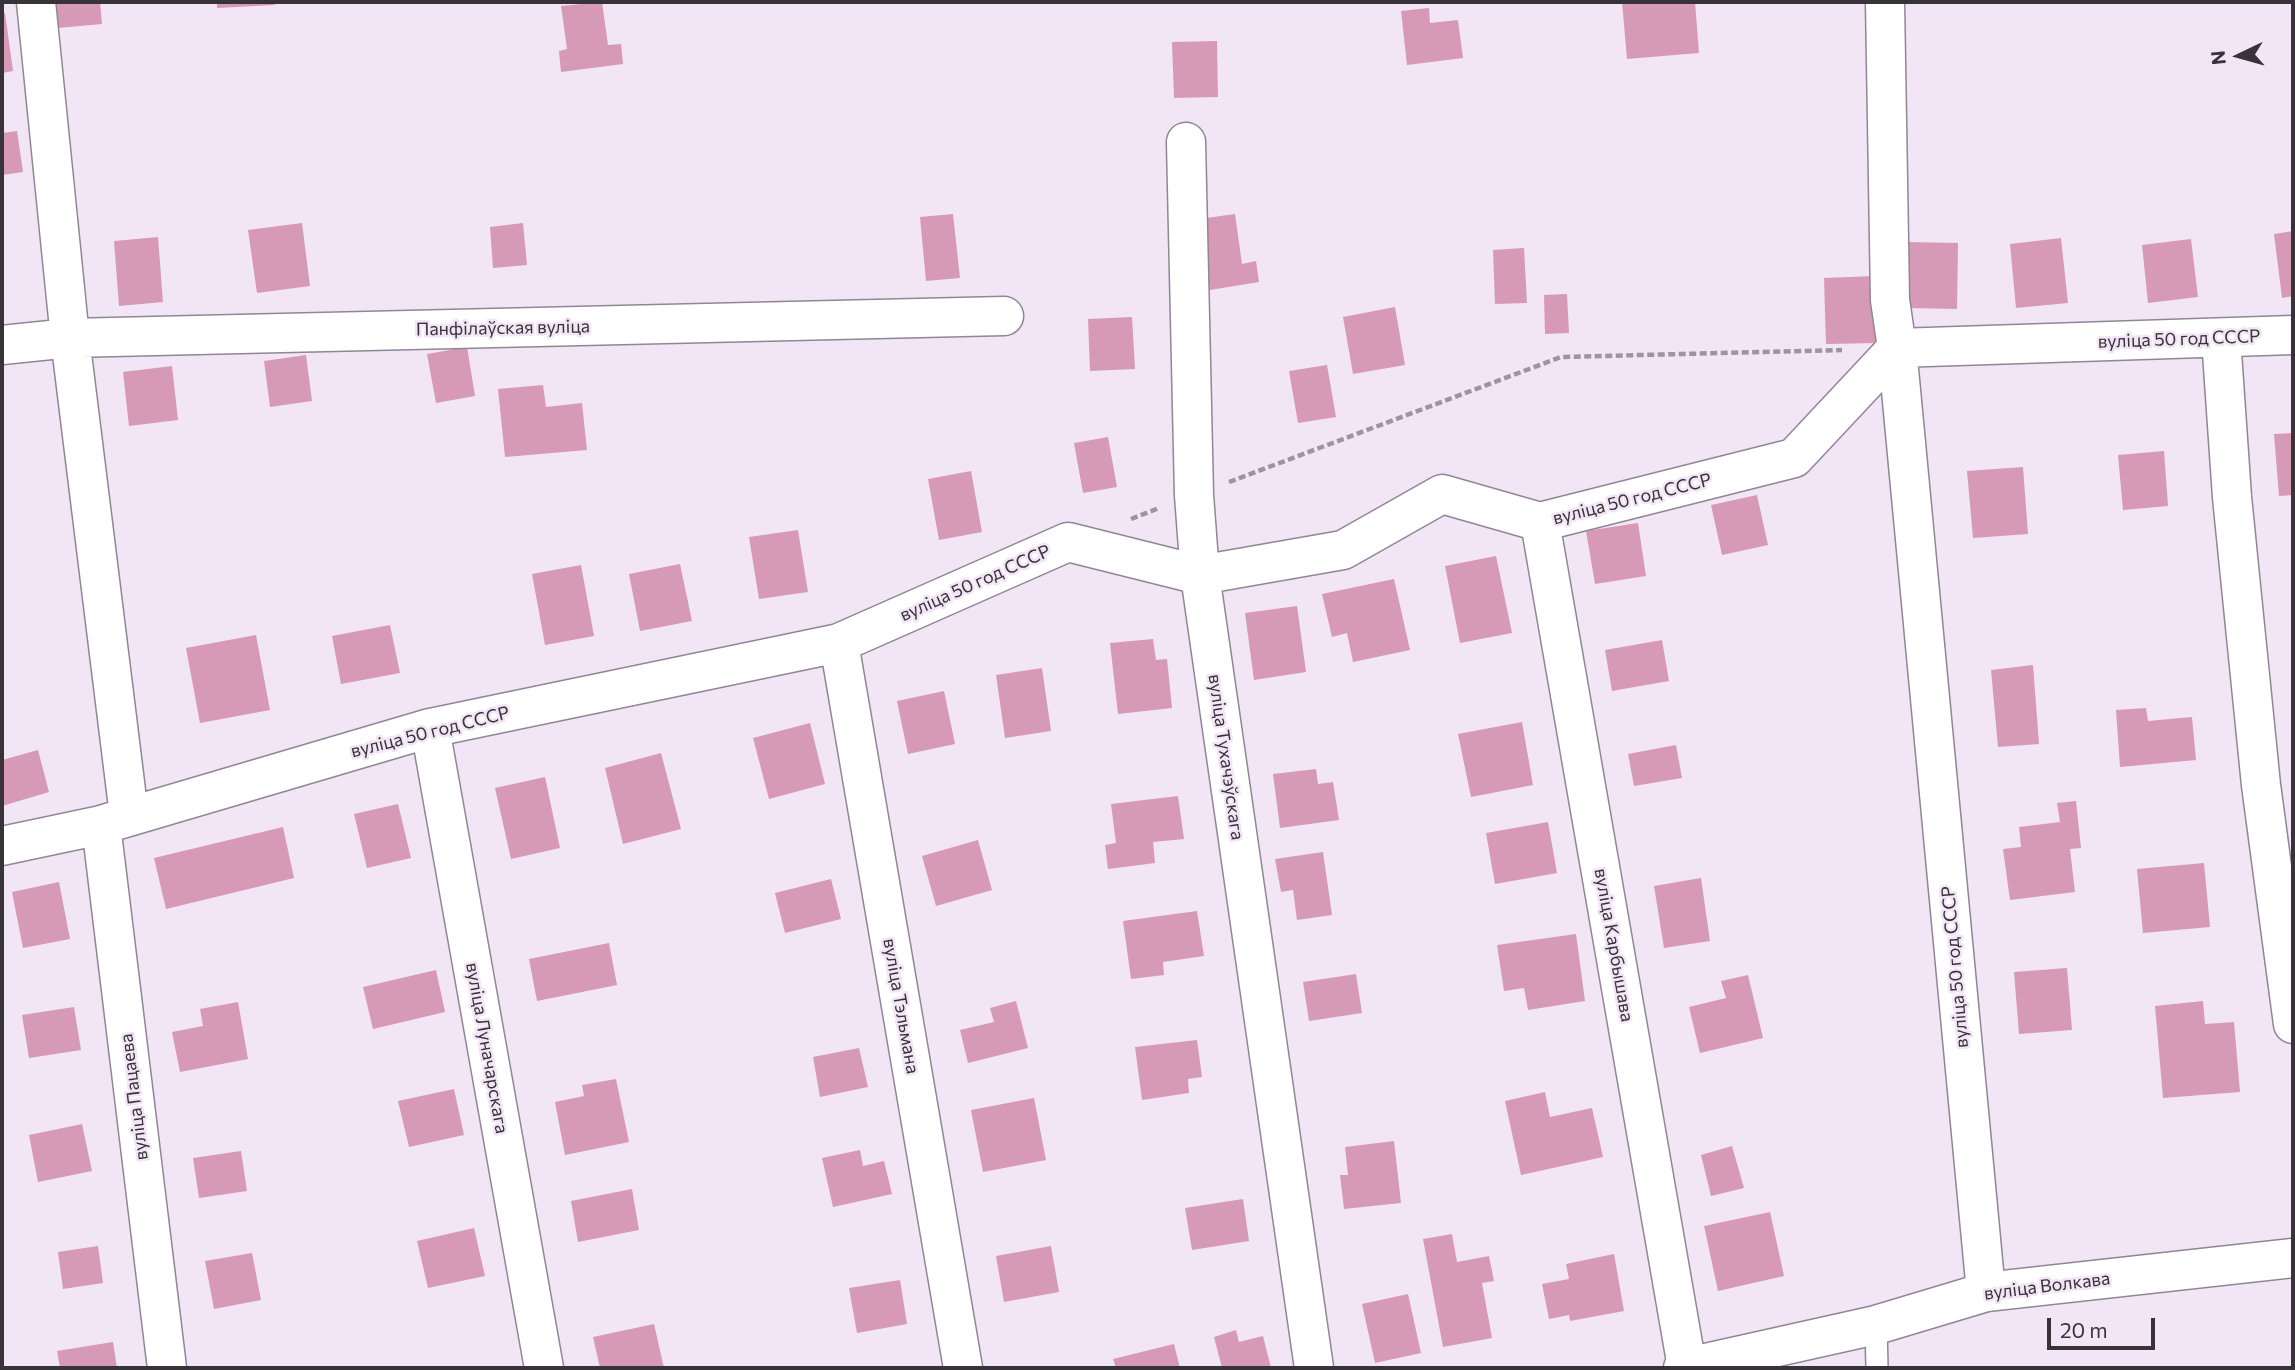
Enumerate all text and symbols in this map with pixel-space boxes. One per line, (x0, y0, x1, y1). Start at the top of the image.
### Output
north arrow (2204, 21, 2274, 91)
text: N (2206, 50, 2230, 66)
street label: Панфілаўская вуліца (416, 316, 590, 340)
street label: вуліца 50 год СССР (2097, 325, 2261, 353)
street label: вуліца 50 год СССР (1550, 469, 1714, 529)
street label: вуліца 50 год СССР (896, 540, 1054, 626)
street label: вуліца Тухачэўскага (1204, 673, 1248, 841)
street label: вуліца 50 год СССР (348, 702, 512, 762)
street label: вуліца Карбышава (1590, 867, 1638, 1023)
street label: вуліца 50 год СССР (1937, 885, 1973, 1049)
street label: вуліца Тэльмана (878, 937, 924, 1075)
street label: вуліца Луначарскага (461, 961, 513, 1135)
street label: вуліца Пацаева (116, 1032, 152, 1162)
street label: вуліца Волкава (1983, 1268, 2111, 1304)
scale bar (2050, 1304, 2158, 1348)
text: 20 m (2060, 1317, 2108, 1342)

